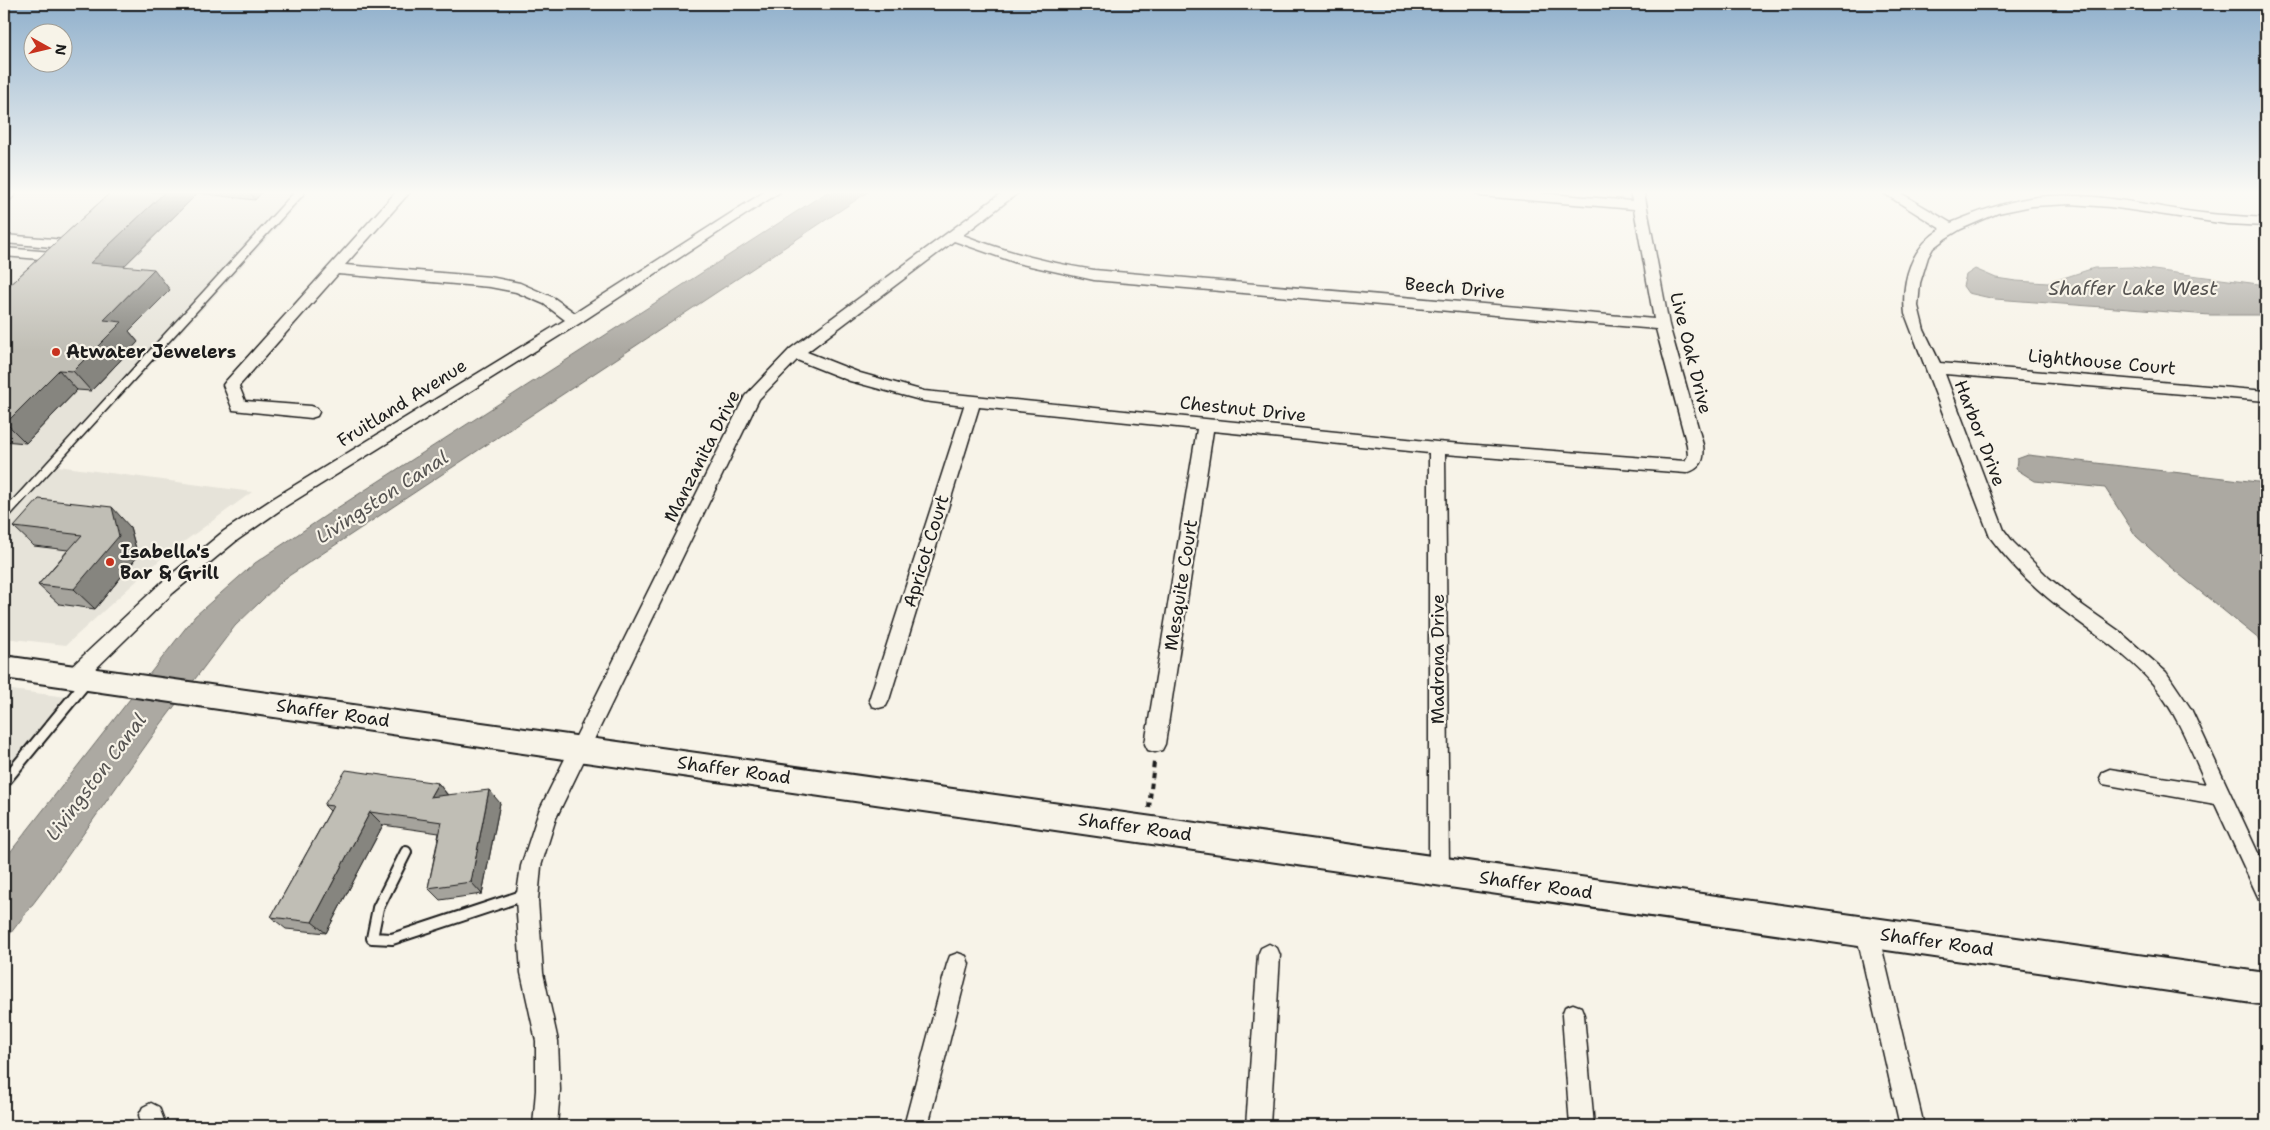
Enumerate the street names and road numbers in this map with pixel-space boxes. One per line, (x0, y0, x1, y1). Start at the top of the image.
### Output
street label: Beech Drive (1404, 272, 1506, 304)
street label: Live Oak Drive (1664, 290, 1718, 416)
street label: Lighthouse Court (2027, 344, 2177, 380)
street label: Fruitland Avenue (333, 353, 471, 453)
street label: Harbor Drive (1949, 376, 2011, 490)
street label: Manzanita Drive (658, 386, 746, 526)
street label: Chestnut Drive (1179, 390, 1307, 428)
street label: Apricot Court (897, 491, 955, 610)
street label: Mesquite Court (1159, 517, 1203, 652)
street label: Madrona Drive (1426, 594, 1450, 724)
street label: Shaffer Road (275, 693, 391, 733)
street label: Shaffer Road (676, 750, 792, 790)
street label: Shaffer Road (1077, 807, 1193, 847)
street label: Shaffer Road (1478, 865, 1594, 905)
street label: Shaffer Road (1879, 922, 1995, 962)

